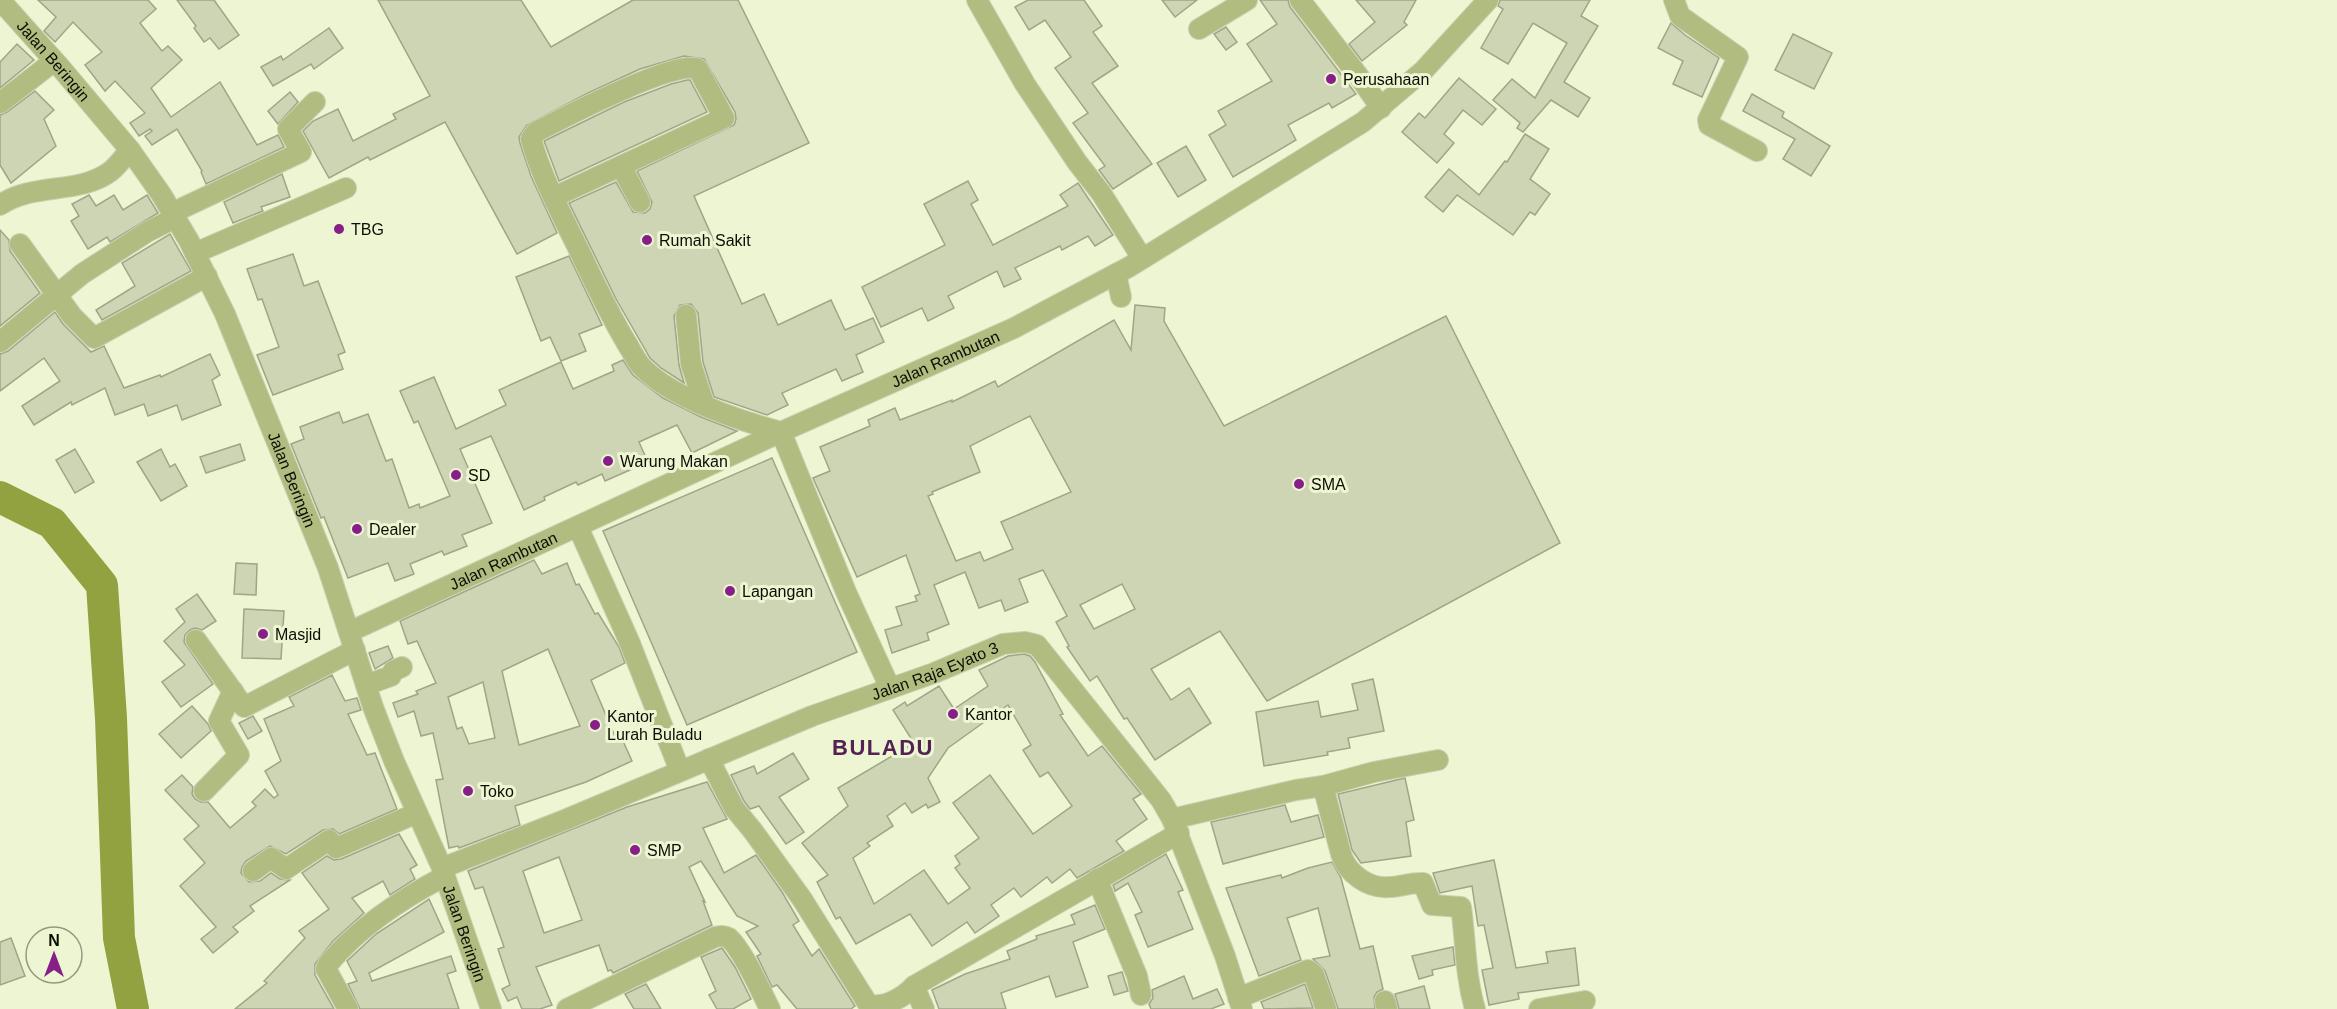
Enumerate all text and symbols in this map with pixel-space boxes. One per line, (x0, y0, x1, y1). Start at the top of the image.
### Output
street label: Jalan Beringin (13, 17, 93, 105)
place label: Perusahaan (1343, 71, 1429, 88)
marker: Perusahaan (1324, 72, 1338, 86)
place label: TBG (351, 221, 384, 238)
marker: TBG (332, 222, 346, 236)
place label: Rumah Sakit (659, 232, 751, 249)
marker: Rumah Sakit (640, 233, 654, 247)
street label: Jalan Rambutan (889, 328, 1002, 391)
street label: Jalan Beringin (265, 429, 319, 530)
place label: Warung Makan (620, 453, 728, 470)
marker: Warung Makan (601, 454, 615, 468)
place label: SD (468, 467, 490, 484)
marker: SD (449, 468, 463, 482)
place label: SMA (1311, 476, 1346, 493)
marker: SMA (1292, 477, 1306, 491)
place label: Dealer (369, 521, 417, 538)
marker: Dealer (350, 522, 364, 536)
street label: Jalan Rambutan (447, 529, 560, 593)
place label: Lapangan (742, 583, 813, 600)
marker: Lapangan (723, 584, 737, 598)
place label: Masjid (275, 626, 321, 643)
marker: Masjid (256, 627, 270, 641)
street label: Jalan Raja Eyato 3 (869, 639, 1001, 703)
place label: Kantor (965, 706, 1013, 723)
marker: Kantor (946, 707, 960, 721)
place label: Kantor Lurah Buladu (607, 708, 702, 743)
marker: Kantor Lurah Buladu (588, 718, 602, 732)
district label: BULADU (832, 735, 934, 760)
place label: Toko (480, 783, 514, 800)
marker: Toko (461, 784, 475, 798)
place label: SMP (647, 842, 682, 859)
marker: SMP (628, 843, 642, 857)
street label: Jalan Beringin (440, 883, 489, 984)
north arrow (24, 925, 84, 985)
text: N (48, 932, 60, 949)

